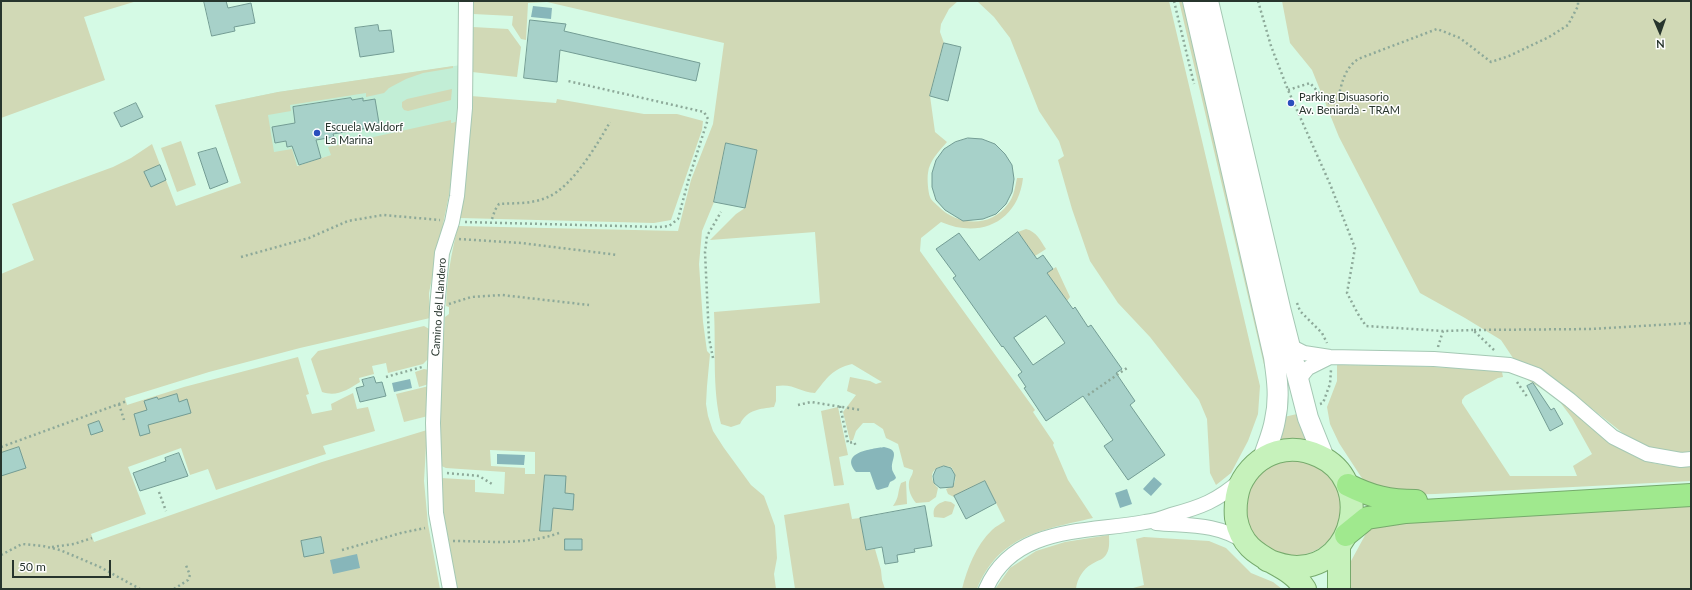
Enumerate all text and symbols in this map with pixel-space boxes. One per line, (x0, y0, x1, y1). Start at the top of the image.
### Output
north arrow (1640, 12, 1680, 52)
text: N (1656, 38, 1665, 51)
place label: Parking Disuasorio Av. Beniardà - TRAM (1299, 90, 1400, 116)
marker: Parking Disuasorio Av. Beniardà - TRAM (1286, 98, 1296, 108)
place label: Escuela Waldorf La Marina (325, 120, 403, 146)
marker: Escuela Waldorf La Marina (312, 128, 322, 138)
street label: Camino del Llandero (429, 257, 449, 357)
scale bar (14, 552, 113, 578)
text: 50 m (19, 559, 46, 574)

